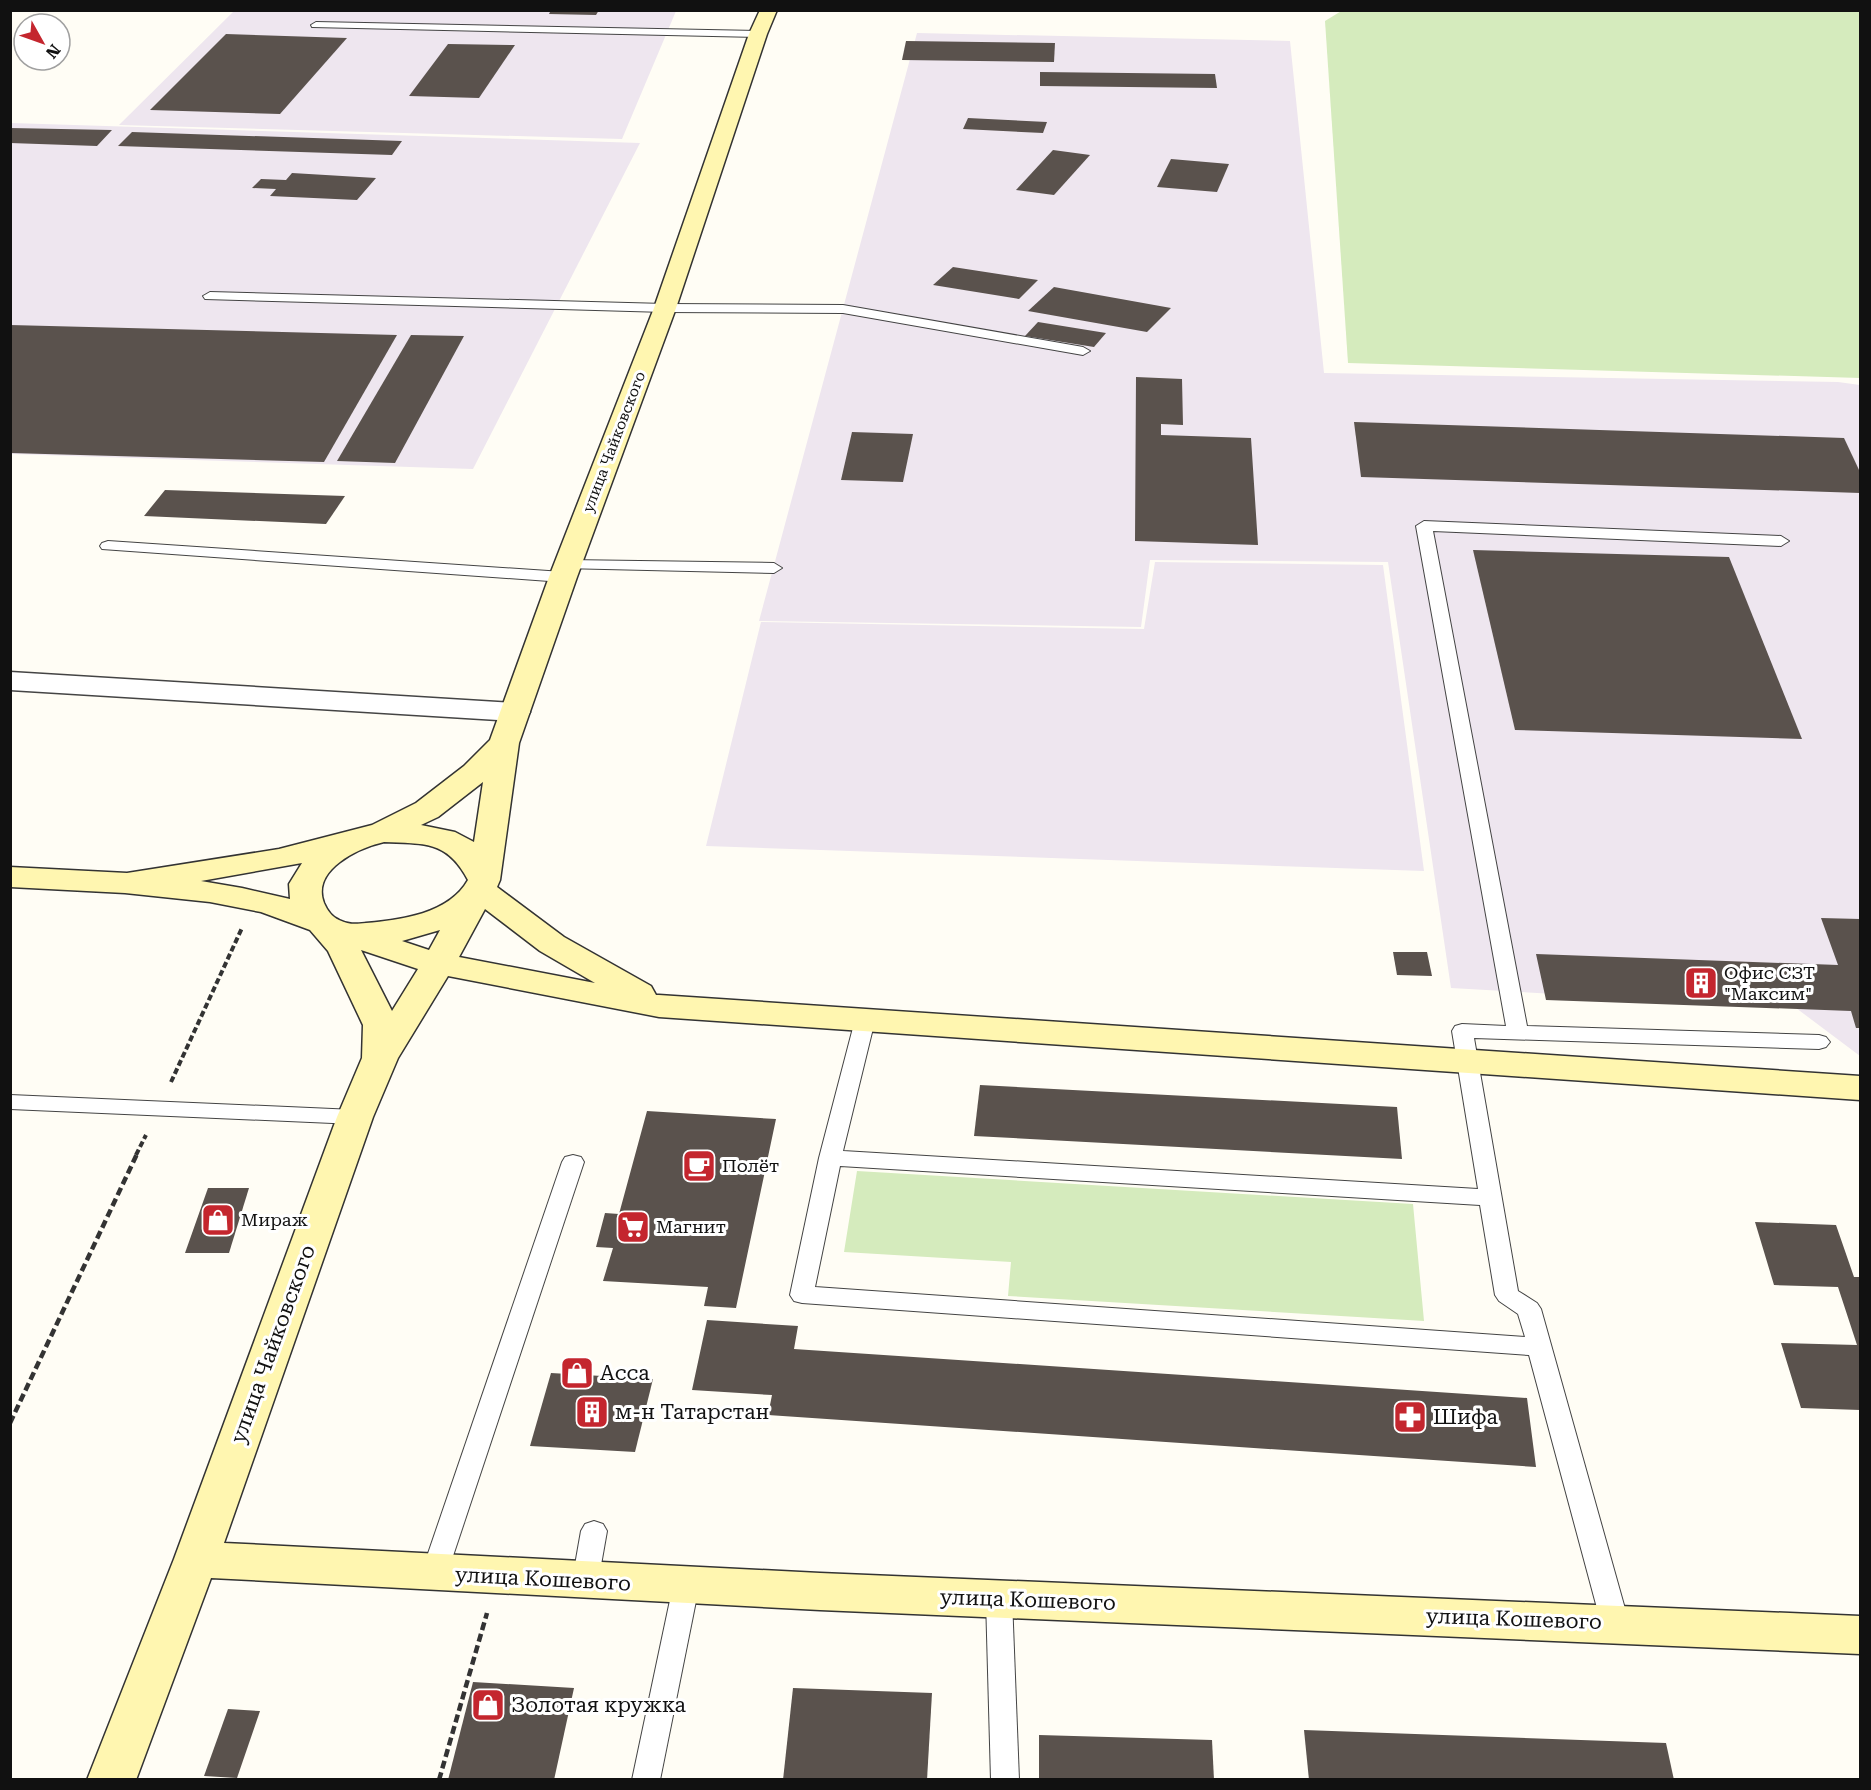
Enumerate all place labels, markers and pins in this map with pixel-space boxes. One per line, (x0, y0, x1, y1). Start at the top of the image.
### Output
place label: Офис СЗТ "Максим" (1724, 962, 1815, 1004)
building icon: Офис СЗТ "Максим" (1683, 965, 1719, 1001)
cafe icon: Полёт (681, 1148, 717, 1184)
place label: Полёт (722, 1155, 779, 1176)
shop icon: Мираж (200, 1202, 236, 1238)
place label: Мираж (241, 1209, 309, 1230)
supermarket icon: Магнит (615, 1209, 651, 1245)
place label: Магнит (656, 1216, 726, 1237)
shop icon: Acca (559, 1355, 595, 1391)
place label: Acca (600, 1361, 650, 1385)
building icon: м-н Татарстан (574, 1394, 610, 1430)
pharmacy icon: Шифа (1392, 1399, 1428, 1435)
place label: м-н Татарстан (615, 1400, 769, 1424)
place label: Шифа (1433, 1405, 1499, 1429)
shop icon: Золотая кружка (470, 1687, 506, 1723)
place label: Золотая кружка (511, 1693, 687, 1717)

